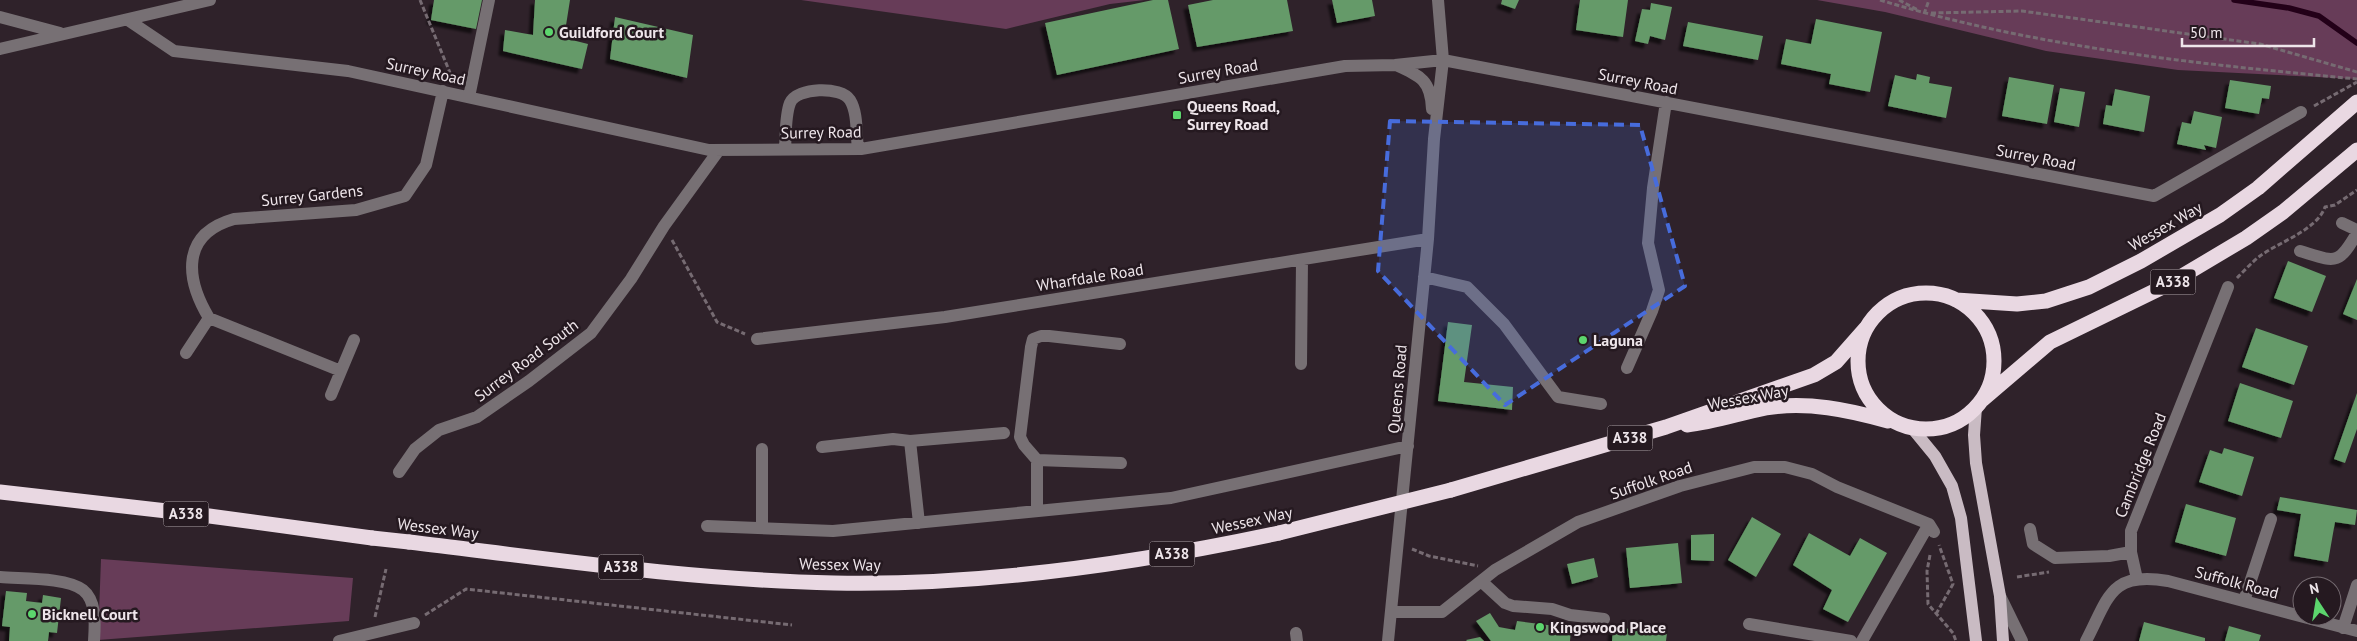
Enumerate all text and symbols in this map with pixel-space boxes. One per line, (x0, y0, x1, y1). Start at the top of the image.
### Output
scale bar (2182, 15, 2314, 47)
place label: Guildford Court (559, 22, 664, 42)
text: 50 m (2190, 23, 2223, 42)
marker: Guildford Court (543, 26, 555, 38)
street label: Surrey Road (384, 53, 468, 89)
street label: Surrey Road (1176, 54, 1260, 88)
street label: Surrey Road (1596, 63, 1680, 99)
place label: Queens Road, Surrey Road (1187, 96, 1280, 134)
marker: Queens Road, Surrey Road (1171, 109, 1183, 121)
street label: Surrey Road (780, 121, 862, 143)
street label: Surrey Road (1994, 139, 2078, 175)
street label: Surrey Gardens (260, 180, 364, 210)
street label: Wessex Way (2125, 197, 2206, 255)
street label: Wharfdale Road (1035, 259, 1145, 295)
road number: A338 (2150, 270, 2196, 294)
street label: Surrey Road South (470, 314, 582, 406)
place label: Laguna (1593, 330, 1643, 350)
marker: Laguna (1577, 334, 1589, 346)
street label: Queens Road (1383, 344, 1411, 434)
street label: Wessex Way (1706, 380, 1790, 414)
street label: Cambridge Road (2110, 409, 2170, 521)
road number: A338 (1608, 426, 1652, 450)
street label: Suffolk Road (1607, 457, 1695, 503)
road number: A338 (164, 502, 208, 526)
street label: Wessex Way (1210, 502, 1295, 538)
street label: Wessex Way (396, 513, 480, 543)
road number: A338 (1150, 542, 1194, 566)
street label: Wessex Way (799, 553, 882, 575)
road number: A338 (598, 554, 644, 580)
street label: Suffolk Road (2193, 561, 2281, 603)
north arrow (2292, 576, 2342, 626)
text: N (2308, 579, 2321, 598)
place label: Bicknell Court (42, 604, 138, 624)
marker: Bicknell Court (26, 608, 38, 620)
place label: Kingswood Place (1550, 617, 1666, 637)
marker: Kingswood Place (1534, 621, 1546, 633)

